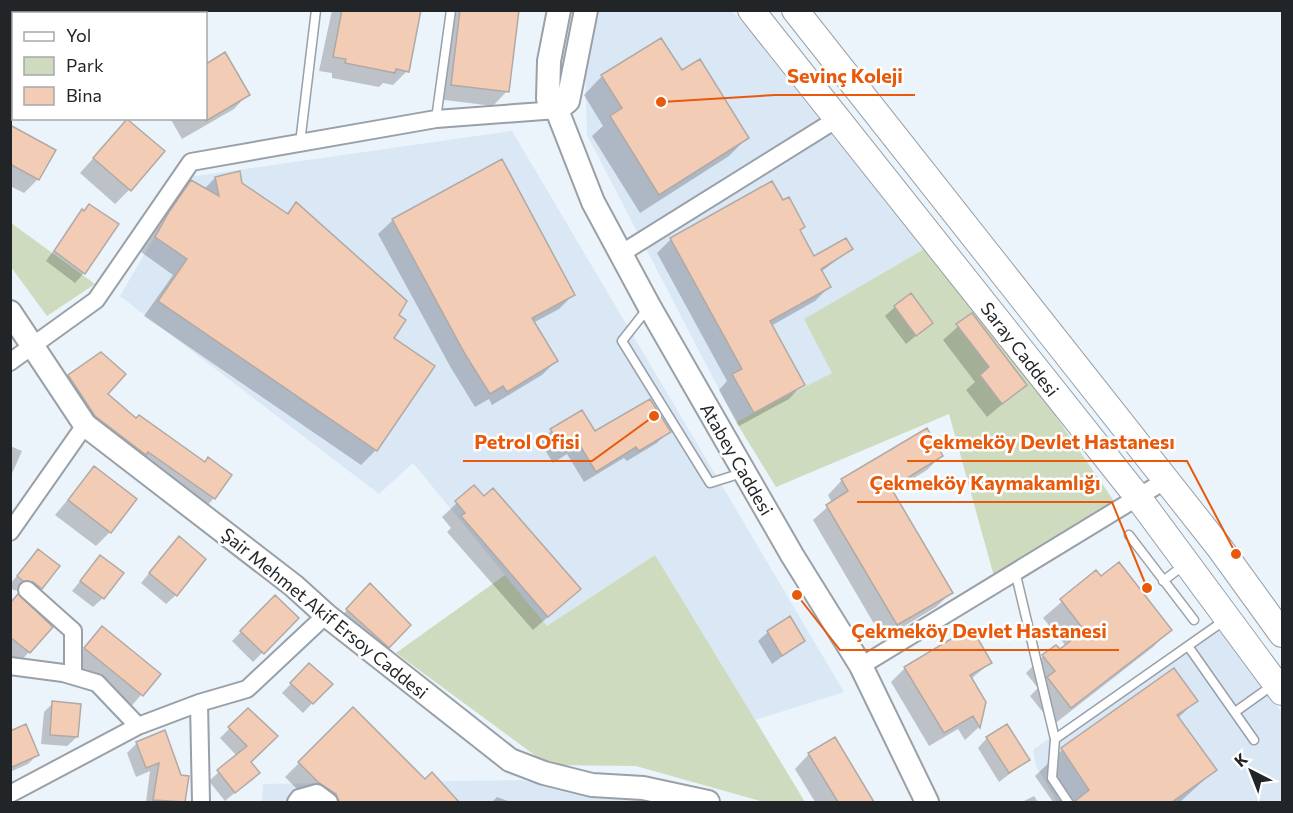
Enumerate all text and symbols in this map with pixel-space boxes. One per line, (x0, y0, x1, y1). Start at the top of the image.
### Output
legend (12, 12, 207, 120)
text: Yol (66, 24, 91, 46)
text: Park (66, 54, 104, 76)
callout: Sevinç Koleji (775, 57, 915, 95)
text: Sevinç Koleji (787, 63, 903, 87)
text: Bina (66, 84, 102, 106)
street label: Saray Caddesi (976, 297, 1064, 401)
street label: Atabey Caddesi (696, 399, 778, 519)
callout: Petrol Ofisi (463, 423, 592, 461)
callout: Çekmeköy Devlet Hastanesı (907, 423, 1187, 461)
text: Petrol Ofisi (474, 429, 580, 453)
text: Çekmeköy Devlet Hastanesı (919, 429, 1175, 453)
callout: Çekmeköy Kaymakamlığı (857, 464, 1112, 502)
text: Çekmeköy Kaymakamlığı (869, 470, 1101, 494)
street label: Şair Mehmet Akif Ersoy Caddesi (217, 523, 433, 703)
callout: Çekmeköy Devlet Hastanesi (840, 612, 1119, 650)
text: Çekmeköy Devlet Hastanesi (851, 618, 1107, 642)
north arrow (1221, 741, 1281, 801)
text: K (1230, 749, 1251, 770)

